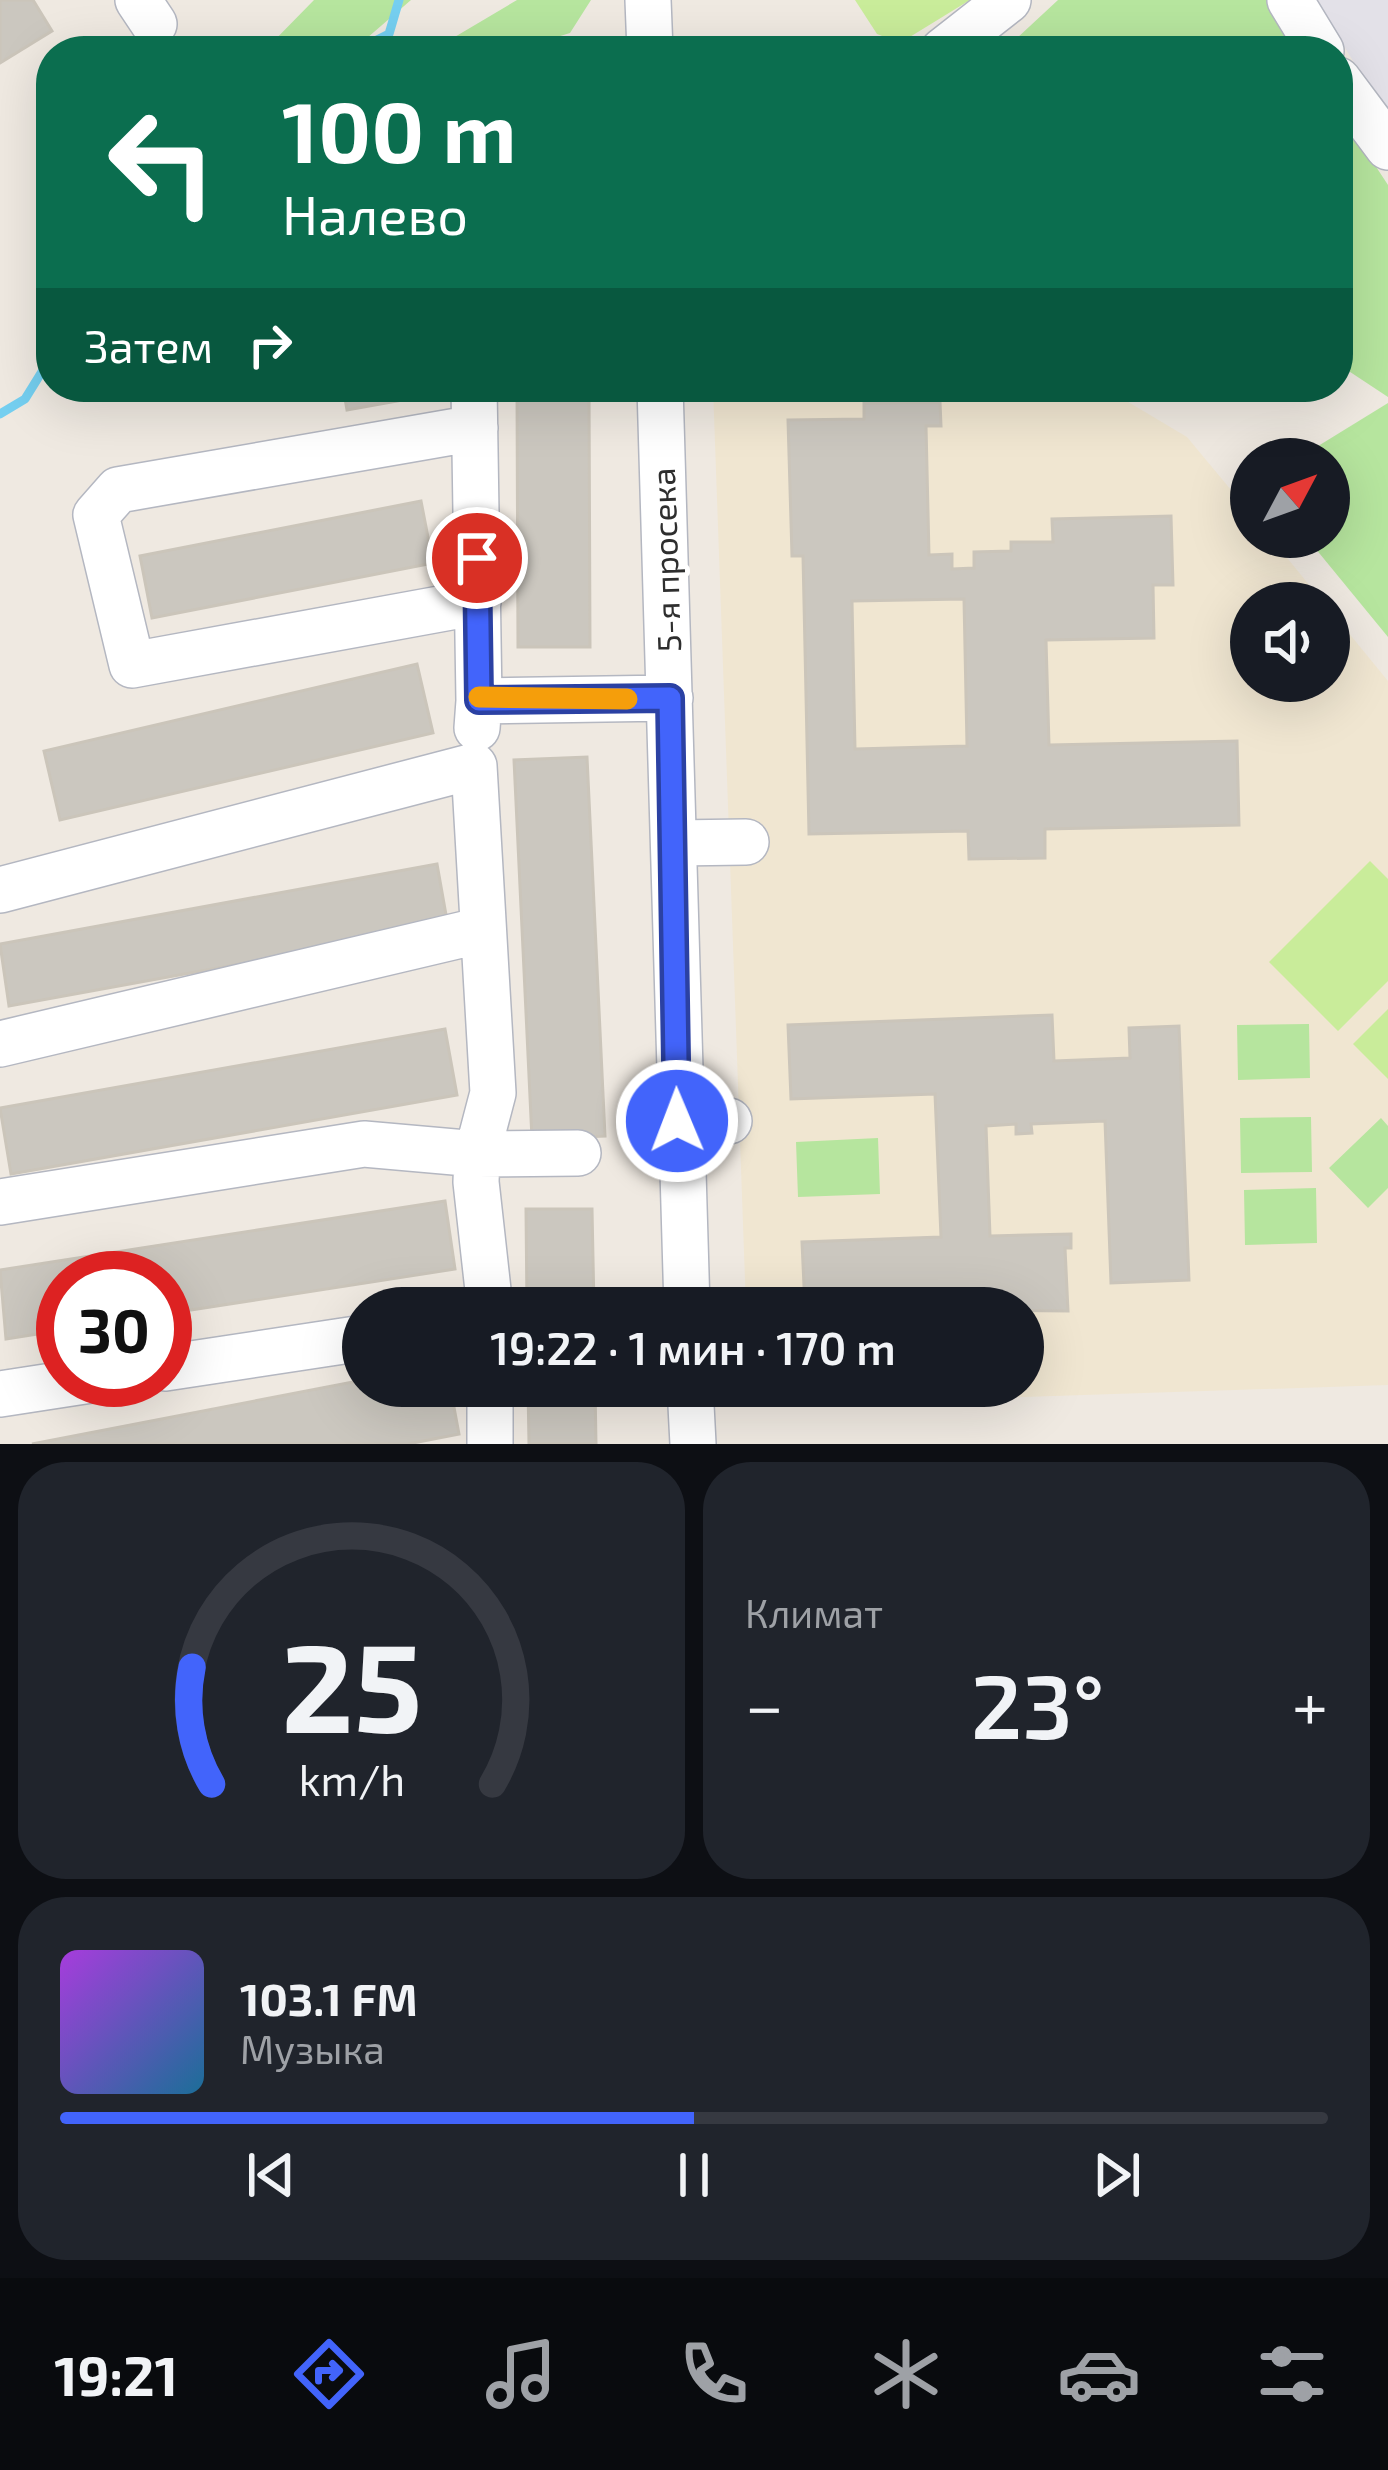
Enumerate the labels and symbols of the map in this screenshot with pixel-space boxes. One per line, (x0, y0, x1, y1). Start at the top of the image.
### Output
north arrow (1230, 438, 1350, 558)
street label: 5-я просека (642, 467, 688, 653)
pin (426, 507, 528, 609)
position arrow (614, 1058, 740, 1184)
speed limit sign: 30 (36, 1251, 192, 1407)

